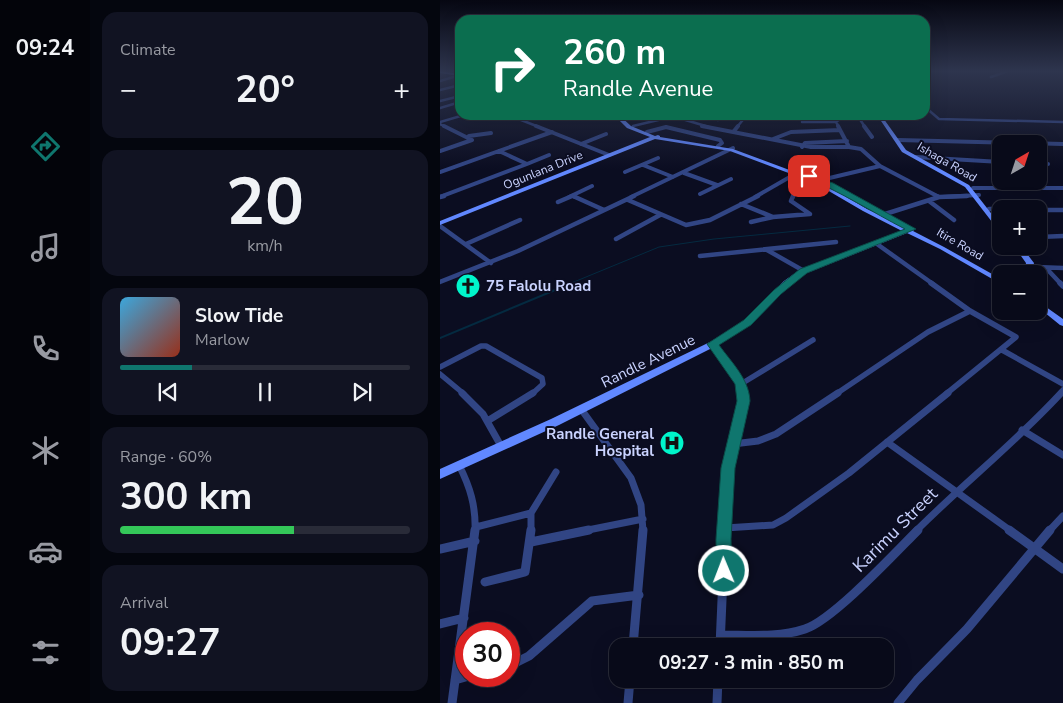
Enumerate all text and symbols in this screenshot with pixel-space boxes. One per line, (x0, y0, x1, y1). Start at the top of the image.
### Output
text: 260 m (563, 29, 666, 76)
text: 09:24 (16, 33, 74, 63)
icon: right (480, 35, 545, 100)
text: Climate (120, 39, 175, 61)
text: 20° (235, 64, 295, 115)
text: − (120, 71, 137, 109)
text: + (393, 71, 410, 109)
text: Randle Avenue (563, 74, 713, 104)
icon: directions (28, 129, 63, 164)
north arrow (992, 135, 1048, 190)
map controls (992, 135, 1047, 320)
street label: Ishaga Road (914, 138, 980, 186)
street label: Ogunlana Drive (501, 147, 585, 193)
pin (788, 155, 830, 197)
text: 20 (226, 158, 304, 247)
icon: arrive (795, 162, 823, 190)
button: + (992, 200, 1047, 255)
street label: Itire Road (934, 224, 986, 264)
icon: music (28, 230, 63, 265)
text: km/h (247, 235, 283, 257)
button: − (992, 265, 1047, 320)
church icon: 75 Falolu Road (455, 273, 481, 299)
place label: 75 Falolu Road (486, 276, 591, 296)
text: Slow Tide (195, 303, 283, 329)
text: Marlow (195, 329, 250, 351)
street label: Randle Avenue (598, 330, 698, 392)
icon: phone (28, 331, 63, 366)
icon: previous (154, 378, 182, 406)
icon: pause (251, 378, 279, 406)
icon: next (348, 378, 376, 406)
place label: Randle General Hospital (546, 424, 654, 461)
hospital icon: Randle General Hospital (659, 430, 685, 456)
icon: climate (28, 433, 63, 468)
text: Range · 60% (120, 446, 212, 468)
text: 300 km (120, 471, 252, 522)
street label: Karimu Street (847, 482, 943, 578)
icon: car (28, 534, 63, 569)
position arrow (697, 544, 749, 596)
text: Arrival (120, 592, 168, 614)
text: 09:27 (120, 617, 221, 668)
speed limit sign: 30 (455, 622, 520, 687)
icon: filters (28, 635, 63, 670)
text: 09:27 · 3 min · 850 m (659, 650, 844, 676)

